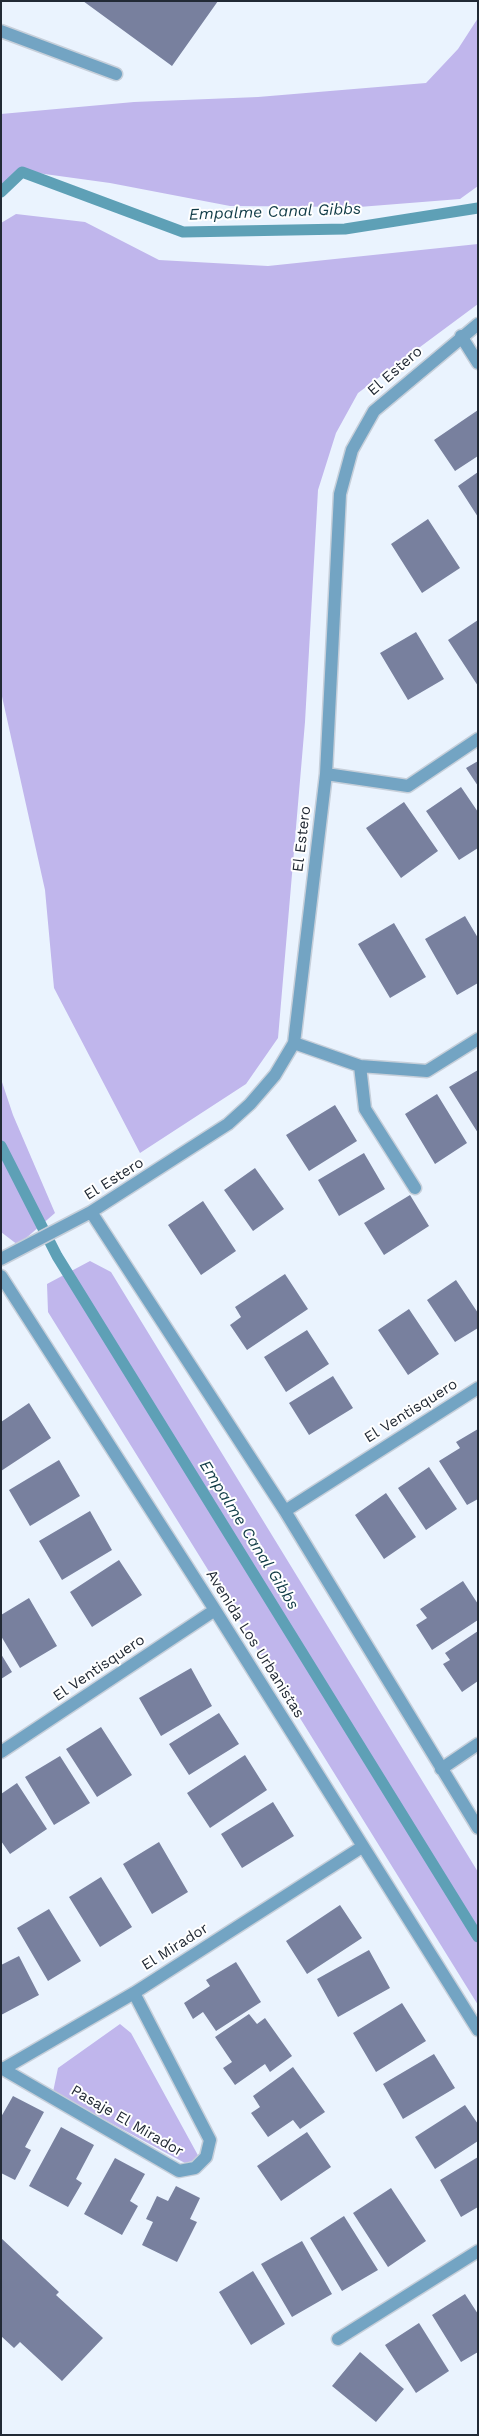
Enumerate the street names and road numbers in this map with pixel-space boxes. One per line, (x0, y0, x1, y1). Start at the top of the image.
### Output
street label: El Estero (364, 342, 426, 400)
street label: El Estero (289, 805, 315, 873)
street label: El Estero (81, 1154, 147, 1204)
street label: El Ventisquero (361, 1375, 461, 1447)
street label: Avenida Los Urbanistas (202, 1567, 308, 1721)
street label: El Ventisquero (50, 1631, 148, 1705)
street label: El Mirador (138, 1919, 212, 1975)
street label: Pasaje El Mirador (68, 2082, 186, 2160)

